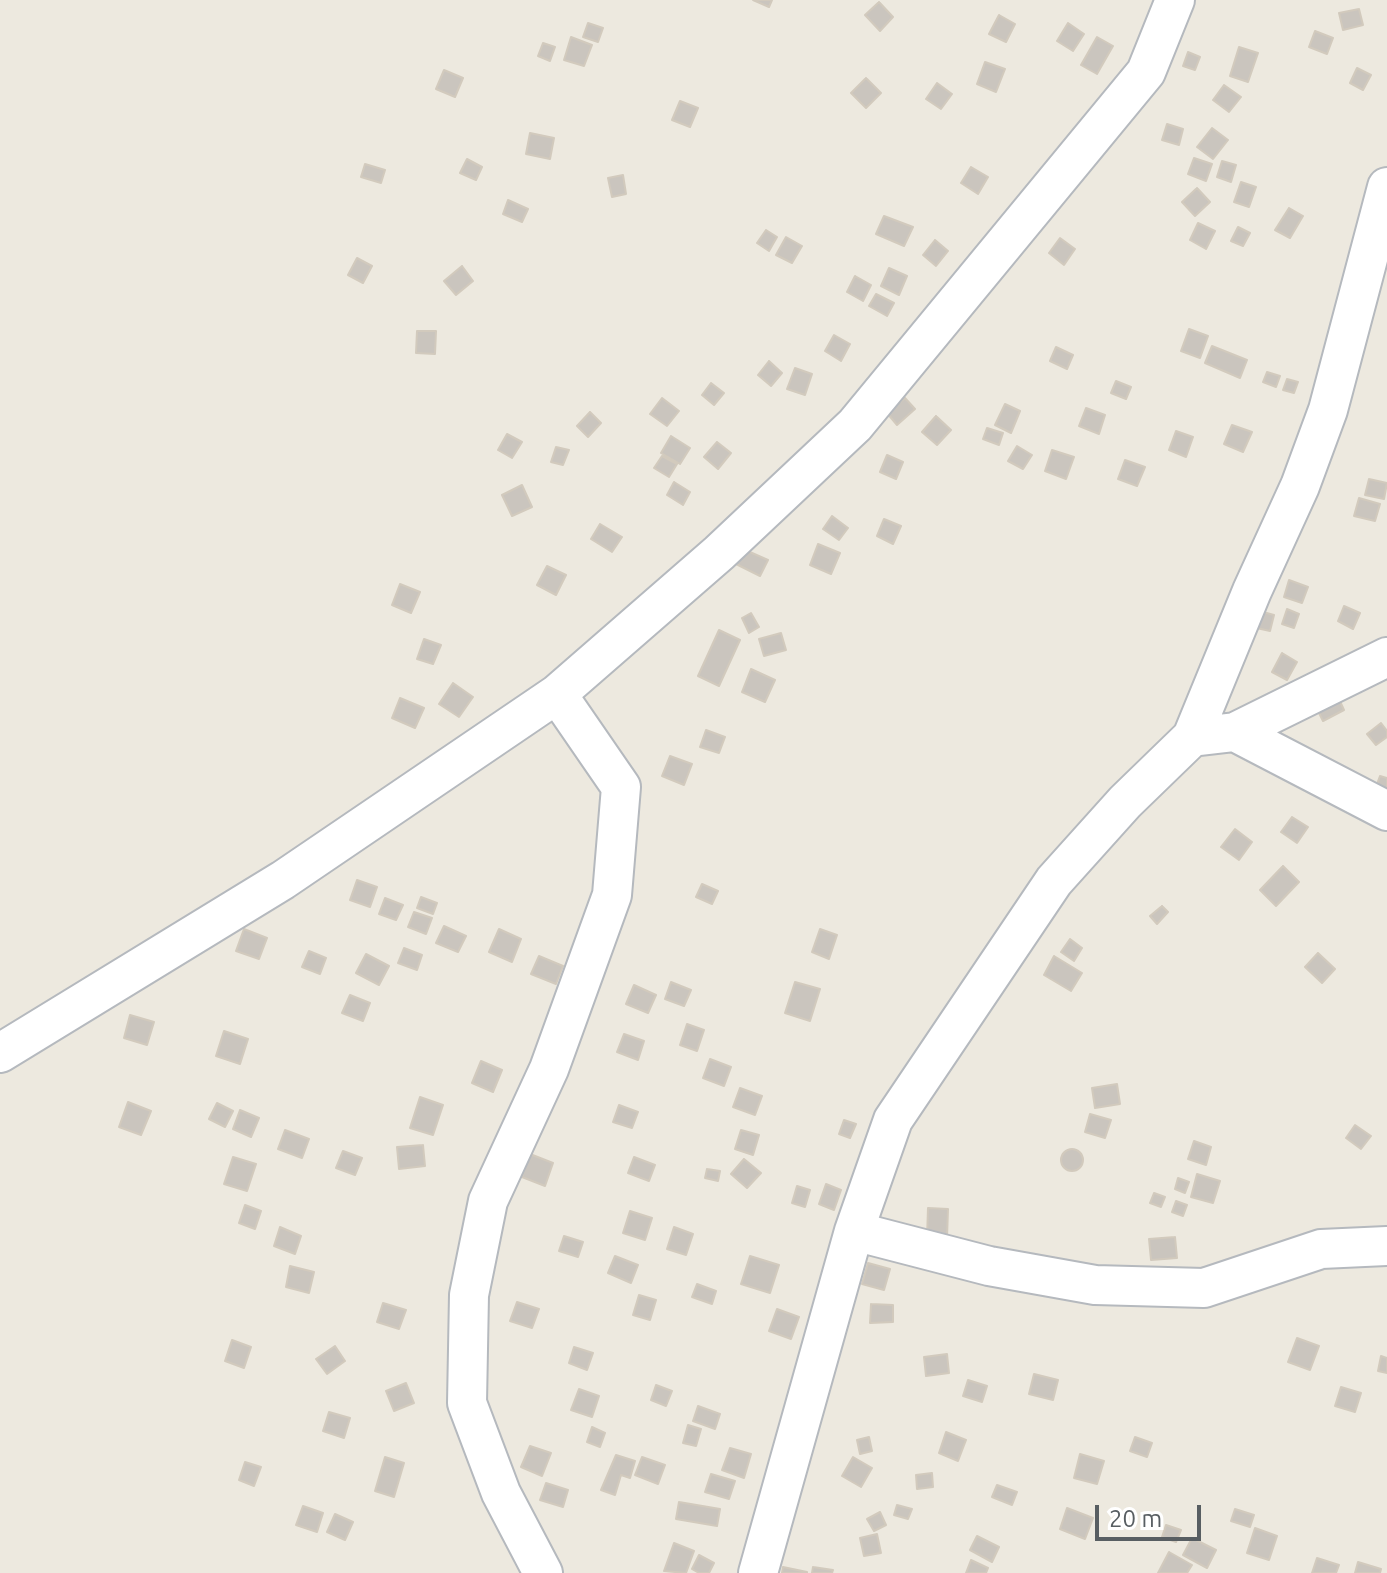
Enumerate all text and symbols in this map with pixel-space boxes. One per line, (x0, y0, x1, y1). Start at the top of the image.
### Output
scale bar (1099, 1489, 1205, 1539)
text: 20 m (1109, 1505, 1162, 1532)

